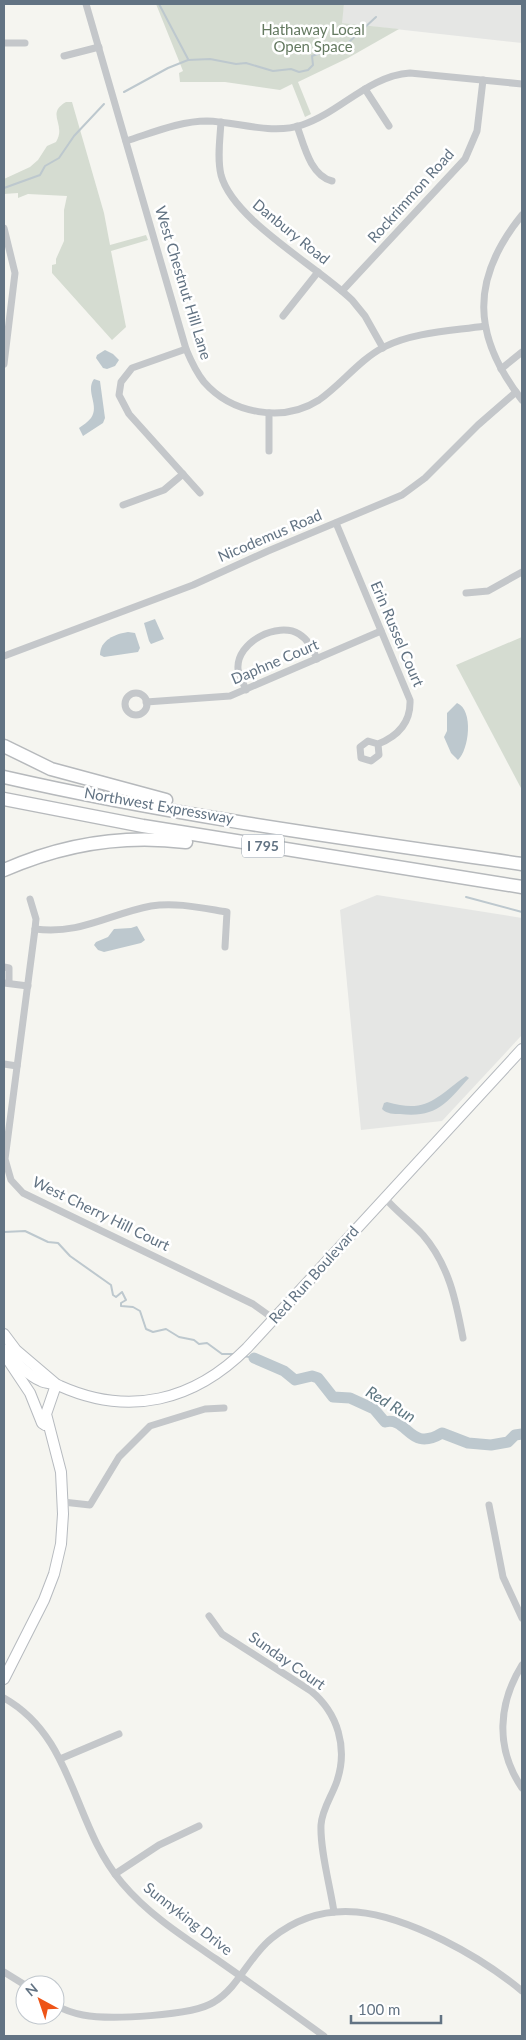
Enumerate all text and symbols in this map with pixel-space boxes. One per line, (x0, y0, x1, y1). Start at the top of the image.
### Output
park label: Hathaway Local Open Space (261, 20, 365, 55)
street label: Rockrimmon Road (363, 145, 457, 246)
street label: Danbury Road (250, 195, 334, 268)
street label: West Chestnut Hill Lane (152, 204, 216, 362)
street label: Nicodemus Road (215, 505, 324, 565)
street label: Erin Russel Court (368, 578, 429, 690)
street label: Daphne Court (228, 634, 322, 688)
street label: Northwest Expressway (83, 783, 236, 827)
road number: I 795 (242, 834, 284, 858)
street label: West Cherry Hill Court (30, 1172, 173, 1254)
street label: Red Run Boulevard (265, 1222, 362, 1327)
water label: Red Run (363, 1381, 420, 1426)
street label: Sunday Court (246, 1627, 330, 1693)
street label: Sunnyking Drive (141, 1878, 237, 1958)
north arrow (15, 1975, 65, 2025)
text: N (22, 1980, 41, 2000)
scale bar (351, 1992, 441, 2024)
text: 100 m (358, 2000, 400, 2018)

